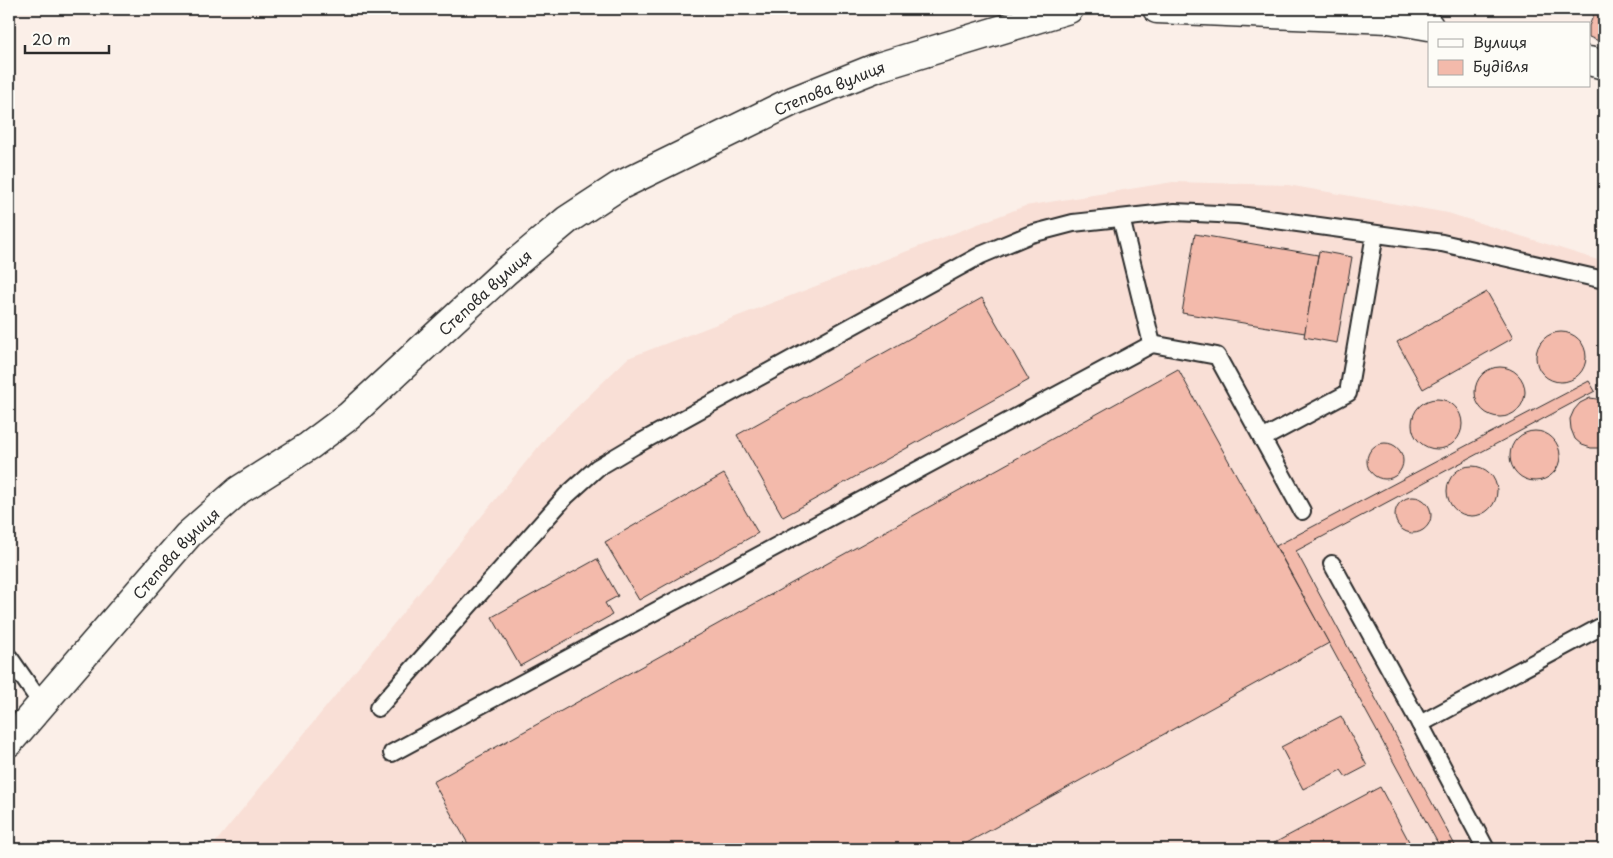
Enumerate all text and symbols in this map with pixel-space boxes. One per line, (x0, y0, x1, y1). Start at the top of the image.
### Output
scale bar (25, 22, 109, 54)
legend (1428, 22, 1590, 88)
text: 20 m (32, 27, 71, 50)
text: Вулиця (1473, 30, 1527, 53)
street label: Степова вулиця (769, 54, 887, 120)
text: Будівля (1473, 54, 1529, 77)
street label: Степова вулиця (433, 243, 536, 340)
street label: Степова вулиця (126, 501, 224, 604)

